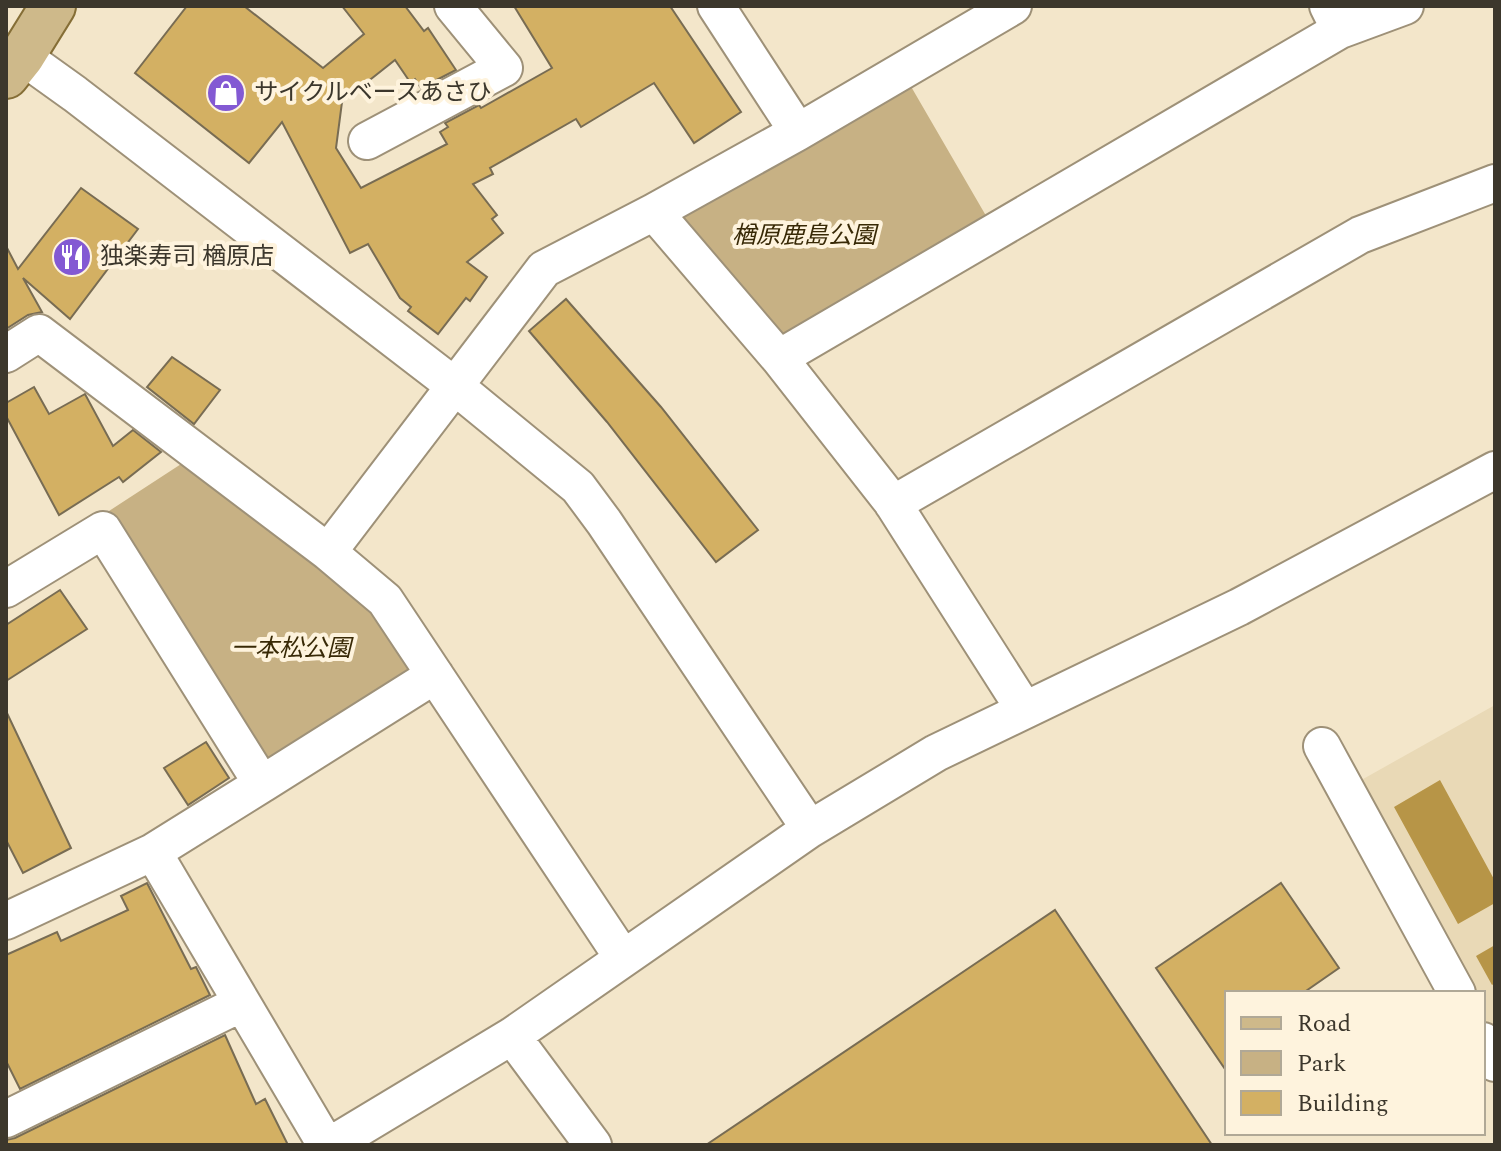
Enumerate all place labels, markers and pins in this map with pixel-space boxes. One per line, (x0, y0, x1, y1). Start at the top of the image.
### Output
shop icon: サイクルベースあさひ (205, 72, 247, 114)
place label: サイクルベースあさひ (254, 75, 492, 111)
restaurant icon: 独楽寿司 楢原店 (51, 236, 93, 278)
place label: 独楽寿司 楢原店 (100, 239, 274, 275)

